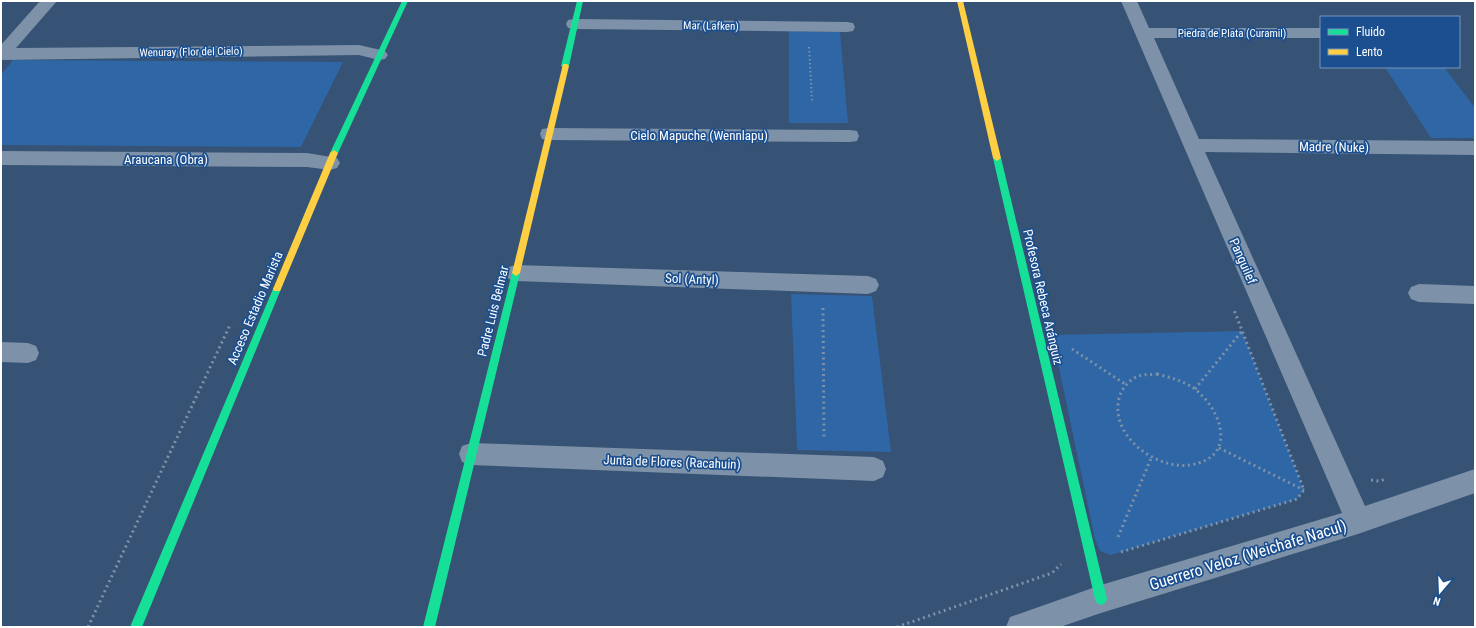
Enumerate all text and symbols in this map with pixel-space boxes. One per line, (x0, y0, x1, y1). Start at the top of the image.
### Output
legend (1320, 16, 1460, 68)
street label: Mar (Lafken) (683, 19, 739, 33)
text: Fluido (1356, 25, 1385, 39)
street label: Piedra de Plata (Curamil) (1178, 27, 1286, 40)
street label: Wenuray (Flor del Cielo) (139, 45, 243, 59)
text: Lento (1356, 45, 1383, 59)
street label: Cielo Mapuche (Wennlapu) (630, 128, 768, 143)
street label: Madre (Nuke) (1299, 139, 1369, 155)
street label: Araucana (Obra) (124, 152, 208, 167)
street label: Profesora Rebeca Aránguiz (1020, 228, 1066, 367)
street label: Panguilef (1226, 236, 1260, 286)
street label: Acceso Estadio Marista (224, 249, 286, 367)
street label: Padre Luis Belmar (474, 264, 512, 358)
street label: Sol (Antyl) (665, 271, 719, 287)
street label: Junta de Flores (Racahuin) (603, 452, 741, 472)
street label: Guerrero Veloz (Weichafe Nacul) (1147, 516, 1349, 594)
north arrow (1420, 572, 1460, 612)
text: N (1431, 594, 1442, 608)

